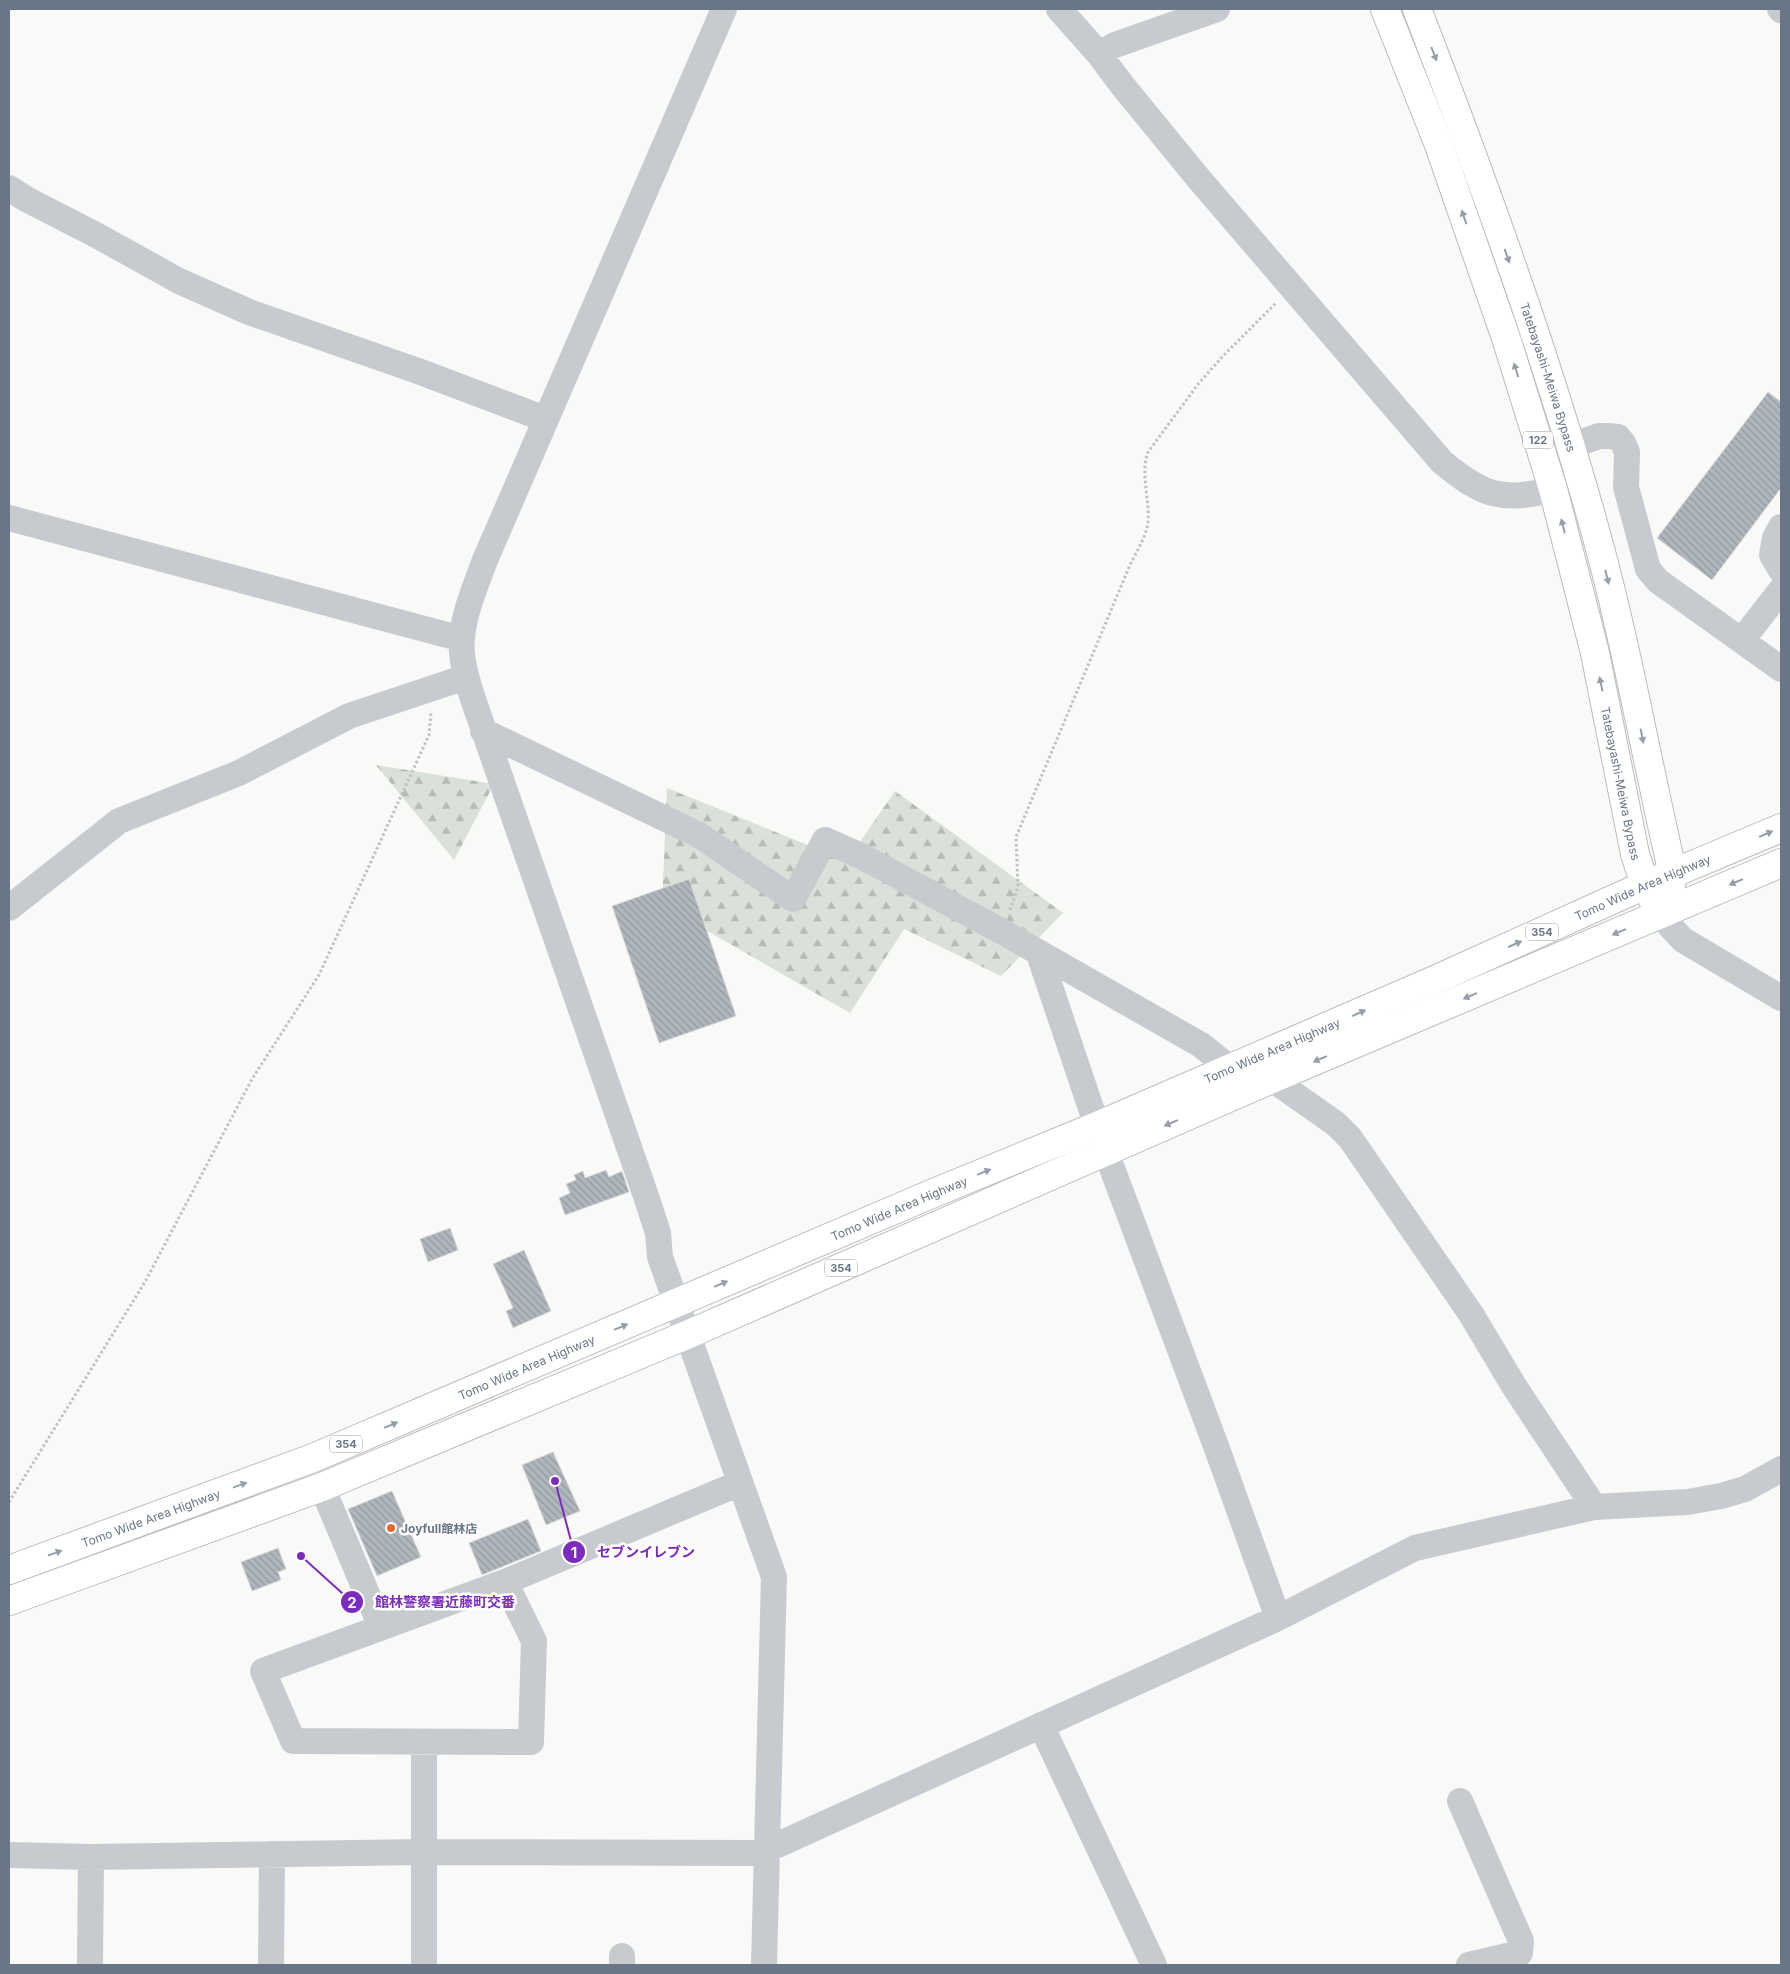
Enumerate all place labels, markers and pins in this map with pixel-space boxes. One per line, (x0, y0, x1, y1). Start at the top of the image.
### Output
place label: Joyfull館林店 (401, 1521, 477, 1536)
marker: Joyfull館林店 (385, 1522, 397, 1534)
callout: セブンイレブン (562, 1538, 705, 1567)
callout: 館林警察署近藤町交番 (340, 1588, 525, 1617)

